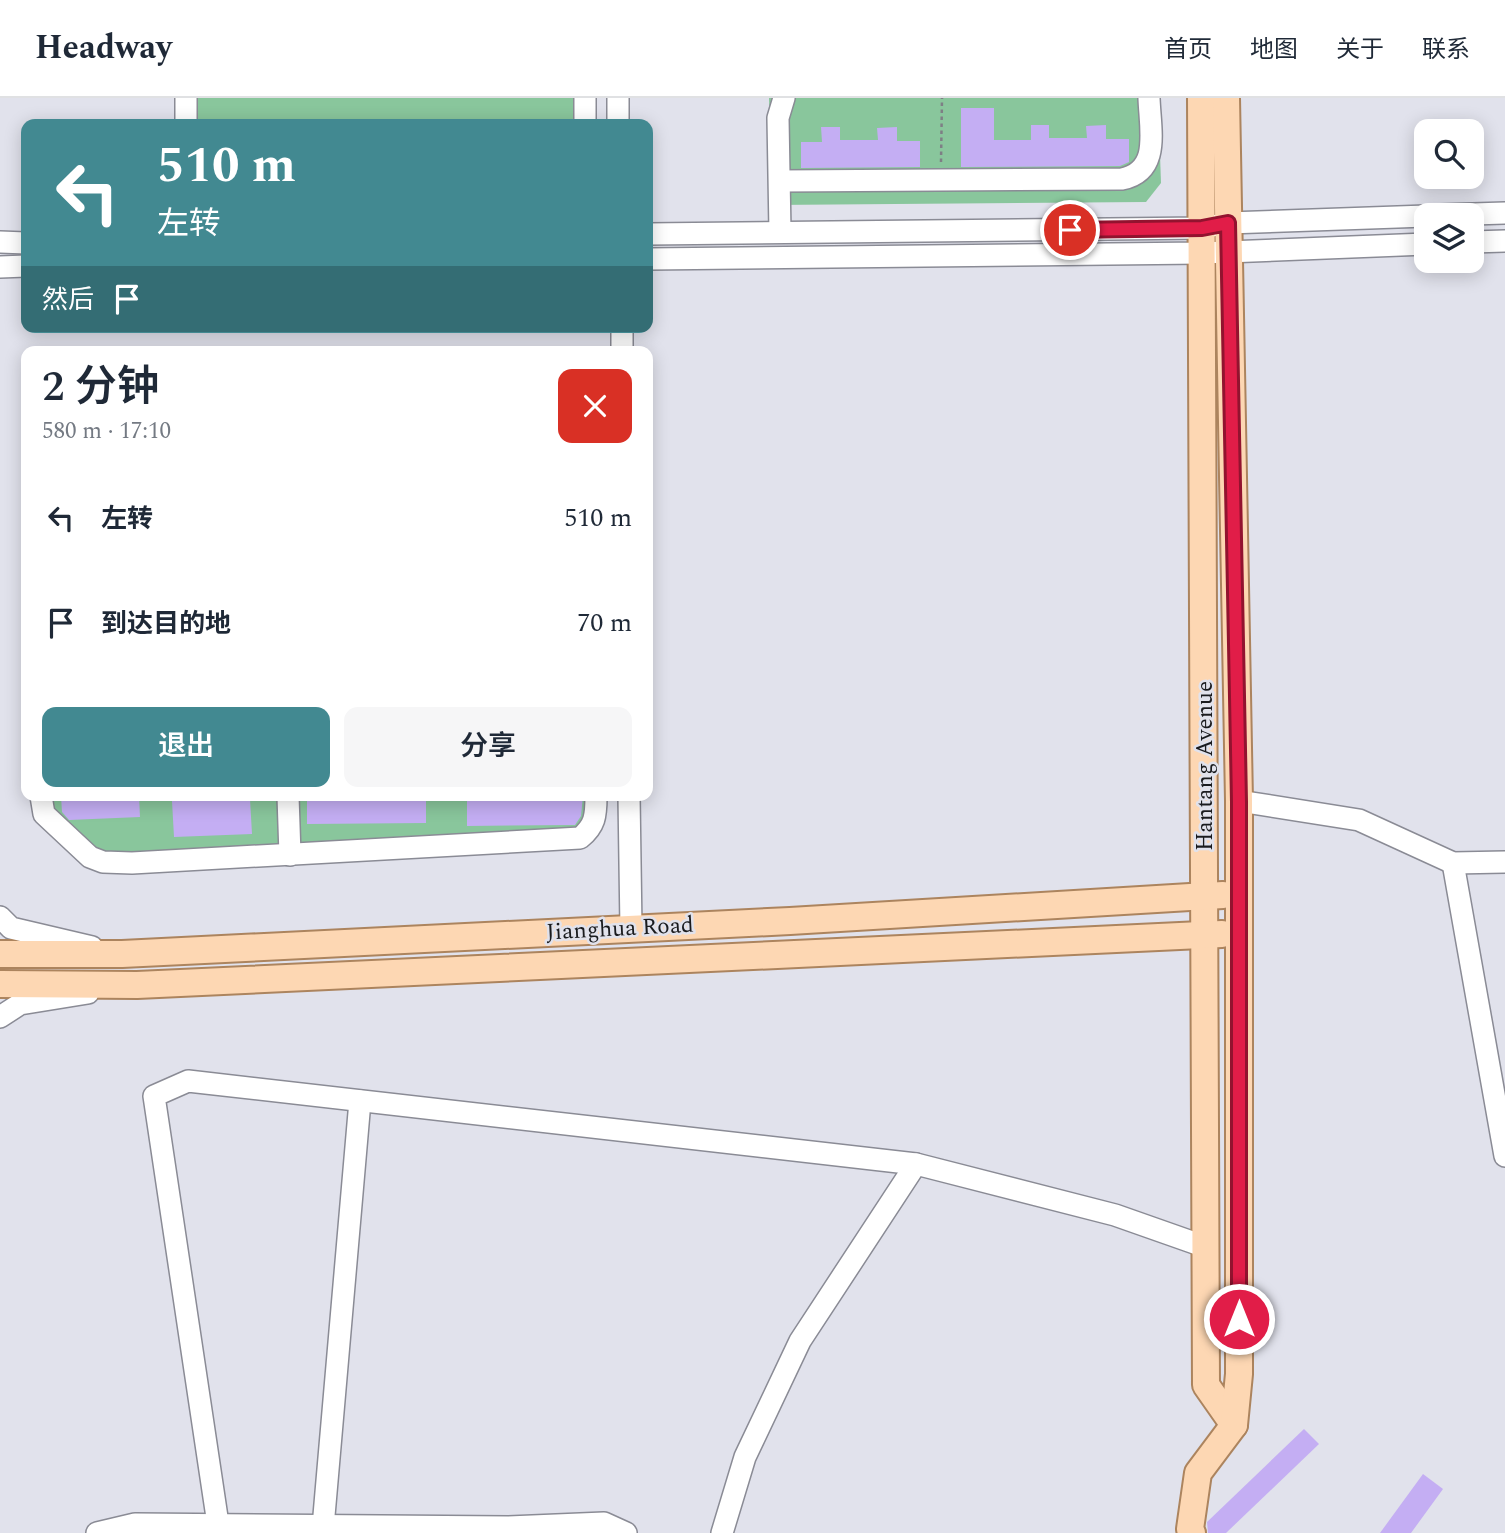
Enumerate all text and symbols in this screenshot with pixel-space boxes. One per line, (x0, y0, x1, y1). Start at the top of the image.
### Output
text: Headway (35, 23, 172, 73)
text: 首页 (1164, 32, 1212, 68)
text: 地图 (1250, 32, 1298, 68)
text: 关于 (1336, 32, 1384, 68)
text: 联系 (1422, 32, 1470, 68)
map controls (1414, 119, 1484, 273)
button: search (1414, 119, 1484, 189)
text: 510 m (157, 129, 296, 204)
icon: left (42, 147, 133, 238)
text: 左转 (157, 200, 221, 249)
pin (1040, 200, 1100, 260)
button: layers (1414, 203, 1484, 273)
icon: arrive (1051, 211, 1089, 249)
text: 然后 (42, 280, 94, 320)
icon: arrive (108, 280, 146, 318)
text: 2 分钟 (42, 356, 159, 419)
button: close (558, 369, 632, 443)
text: 580 m · 17:10 (42, 414, 171, 449)
text: 510 m (564, 498, 632, 538)
icon: left (42, 499, 80, 537)
text: 左转 (101, 499, 153, 539)
text: 70 m (577, 603, 632, 643)
icon: arrive (42, 604, 80, 642)
text: 到达目的地 (101, 604, 231, 644)
street label: Hantang Avenue (1188, 681, 1223, 851)
button: 退出 (42, 707, 330, 787)
button: 分享 (344, 707, 632, 787)
street label: Jianghua Road (545, 908, 695, 950)
position arrow (1202, 1282, 1276, 1356)

